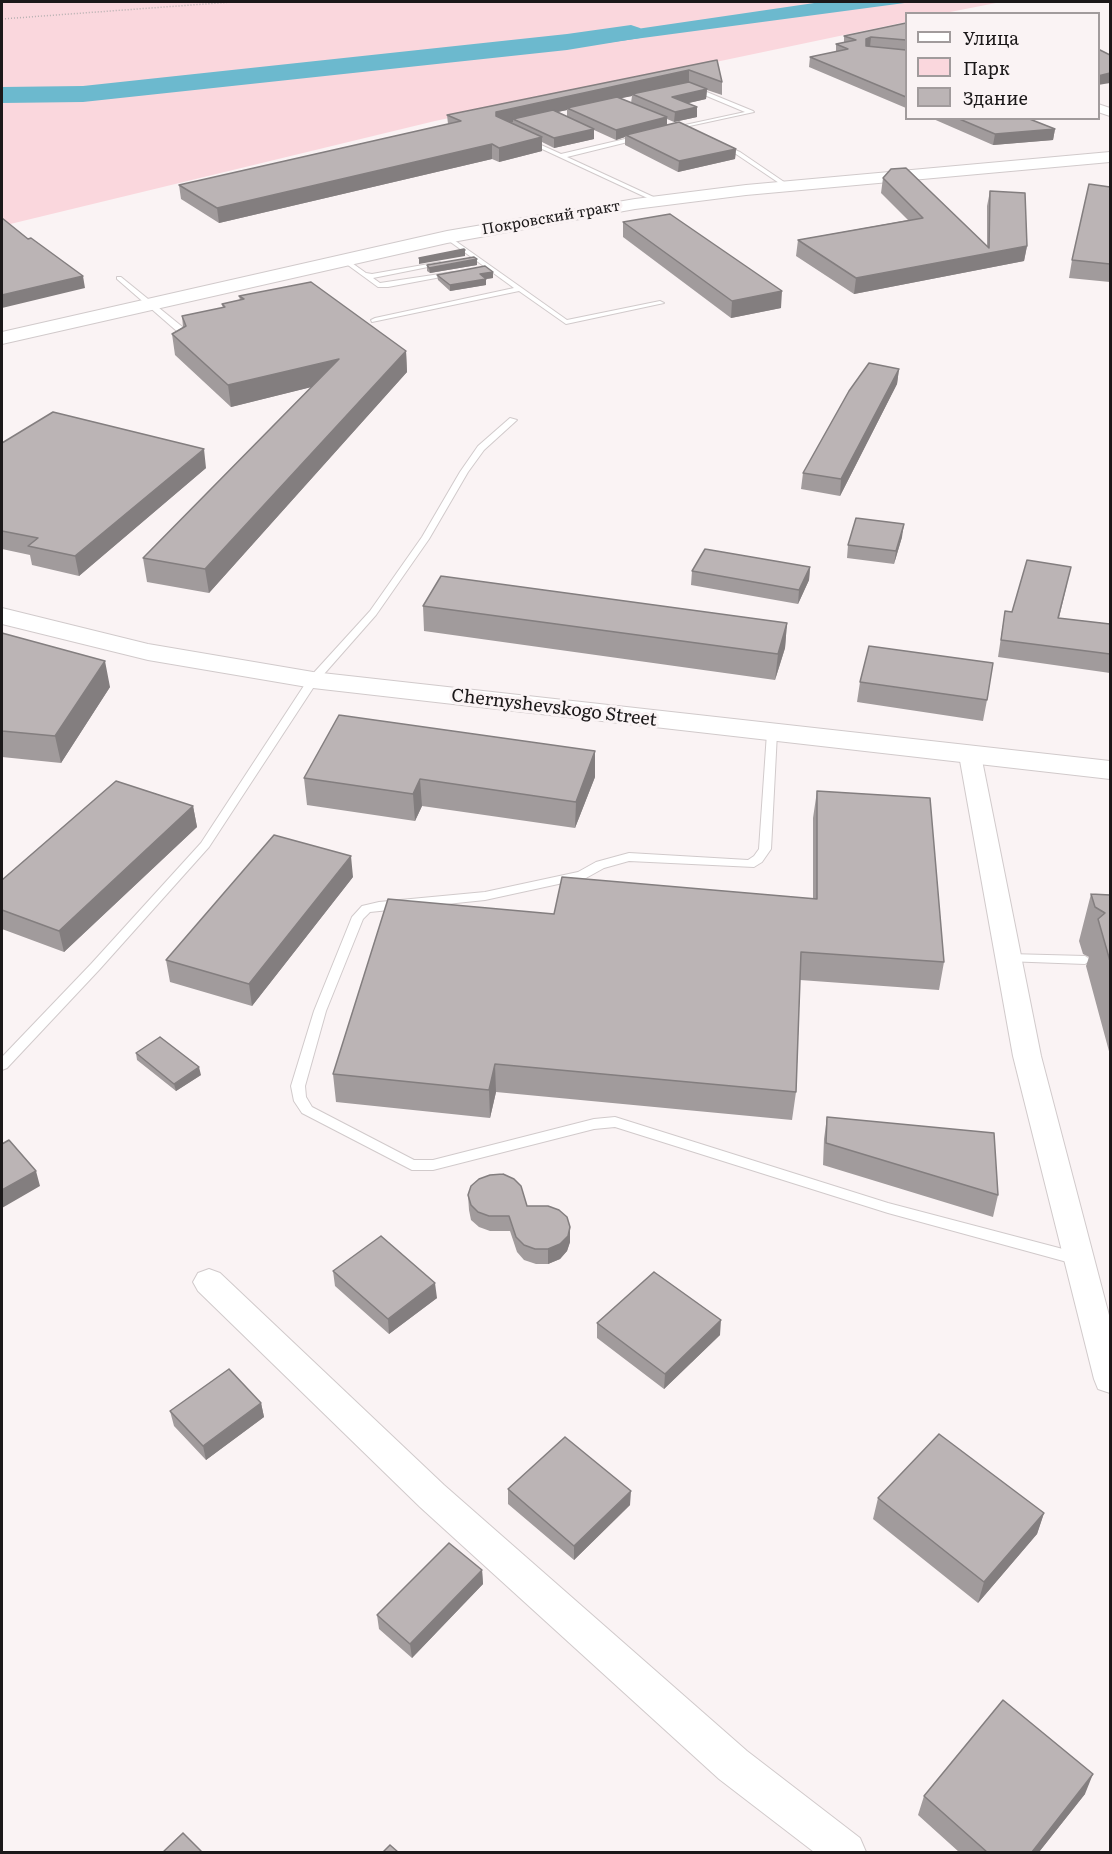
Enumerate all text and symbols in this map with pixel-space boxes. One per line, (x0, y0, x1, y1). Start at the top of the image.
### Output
legend (905, 12, 1100, 120)
text: Улица (963, 24, 1019, 51)
text: Парк (963, 54, 1010, 81)
text: Здание (963, 84, 1028, 111)
street label: Покровский тракт (480, 197, 622, 239)
street label: Chernyshevskogo Street (450, 685, 658, 731)

